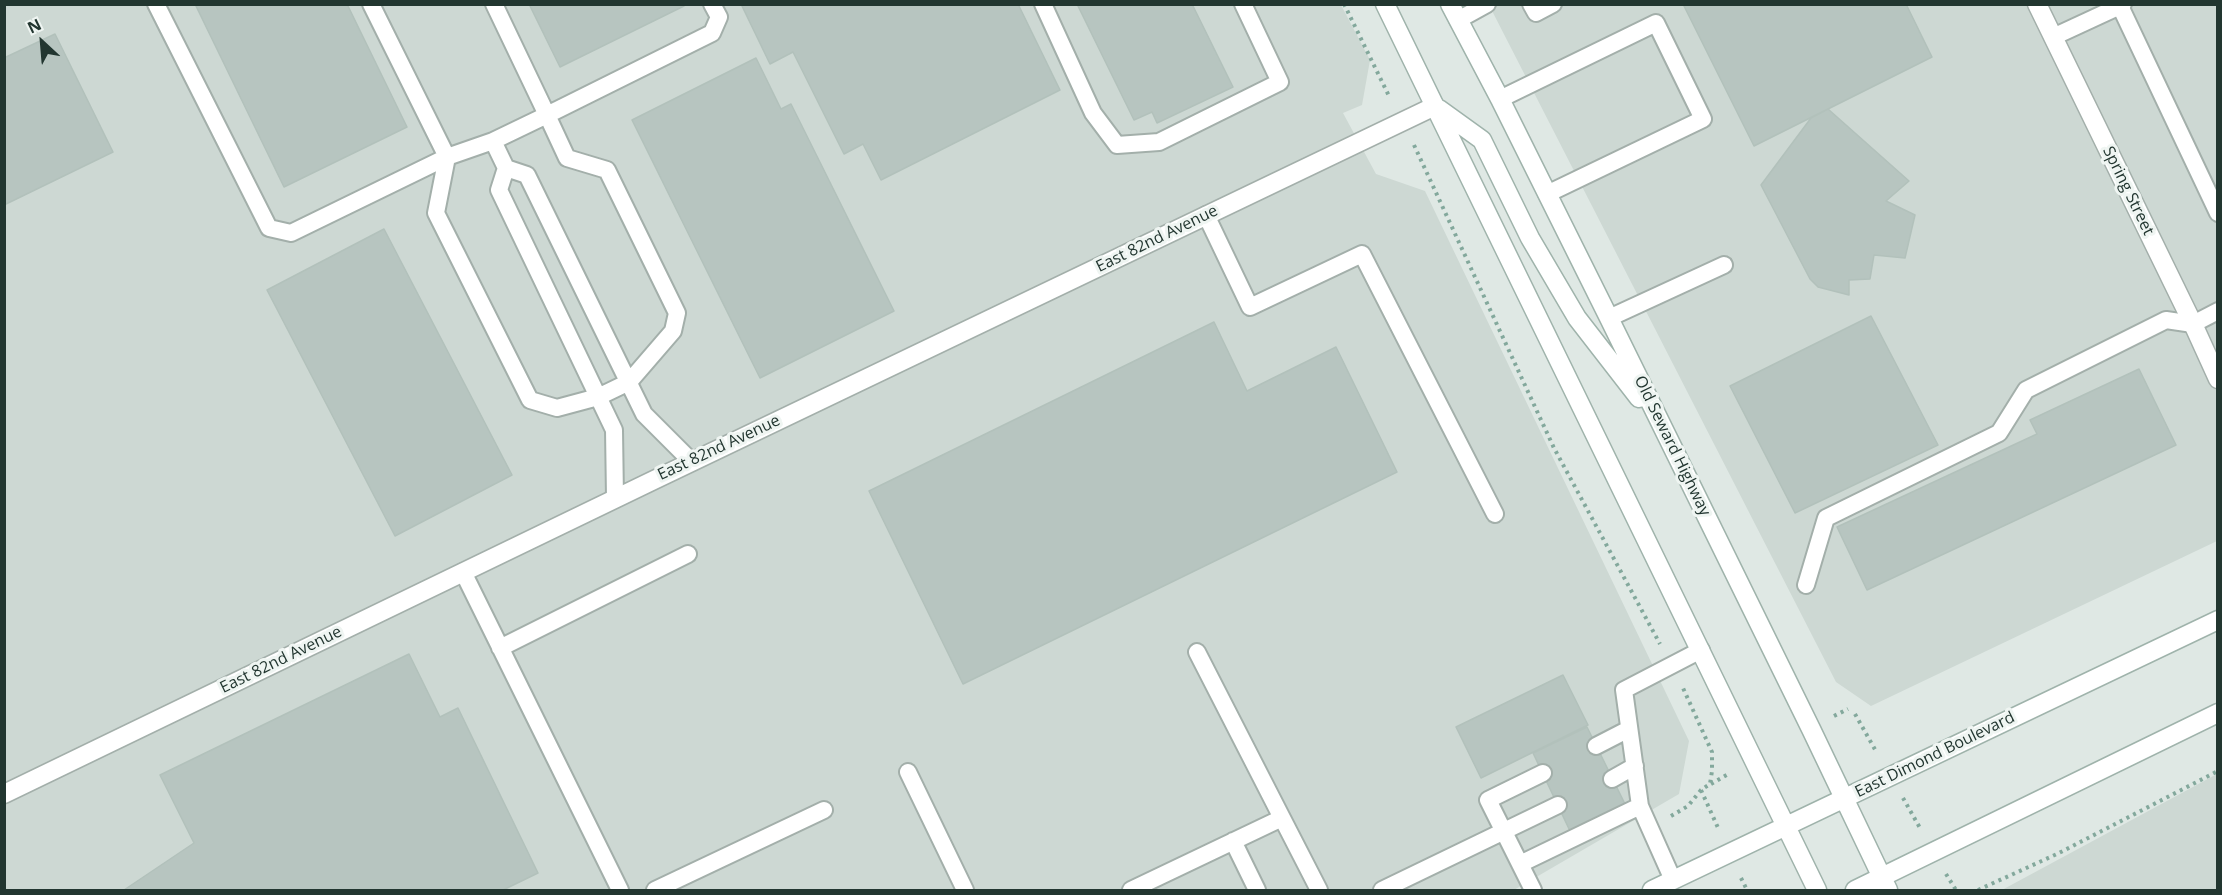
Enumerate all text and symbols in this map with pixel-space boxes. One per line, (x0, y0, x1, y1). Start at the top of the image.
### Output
north arrow (12, 12, 72, 72)
text: N (23, 13, 45, 39)
street label: Spring Street (2098, 143, 2158, 239)
street label: East 82nd Avenue (1093, 201, 1221, 277)
street label: Old Seward Highway (1630, 373, 1714, 519)
street label: East 82nd Avenue (655, 411, 783, 485)
street label: East 82nd Avenue (217, 622, 345, 698)
street label: East Dimond Boulevard (1852, 708, 2018, 802)

